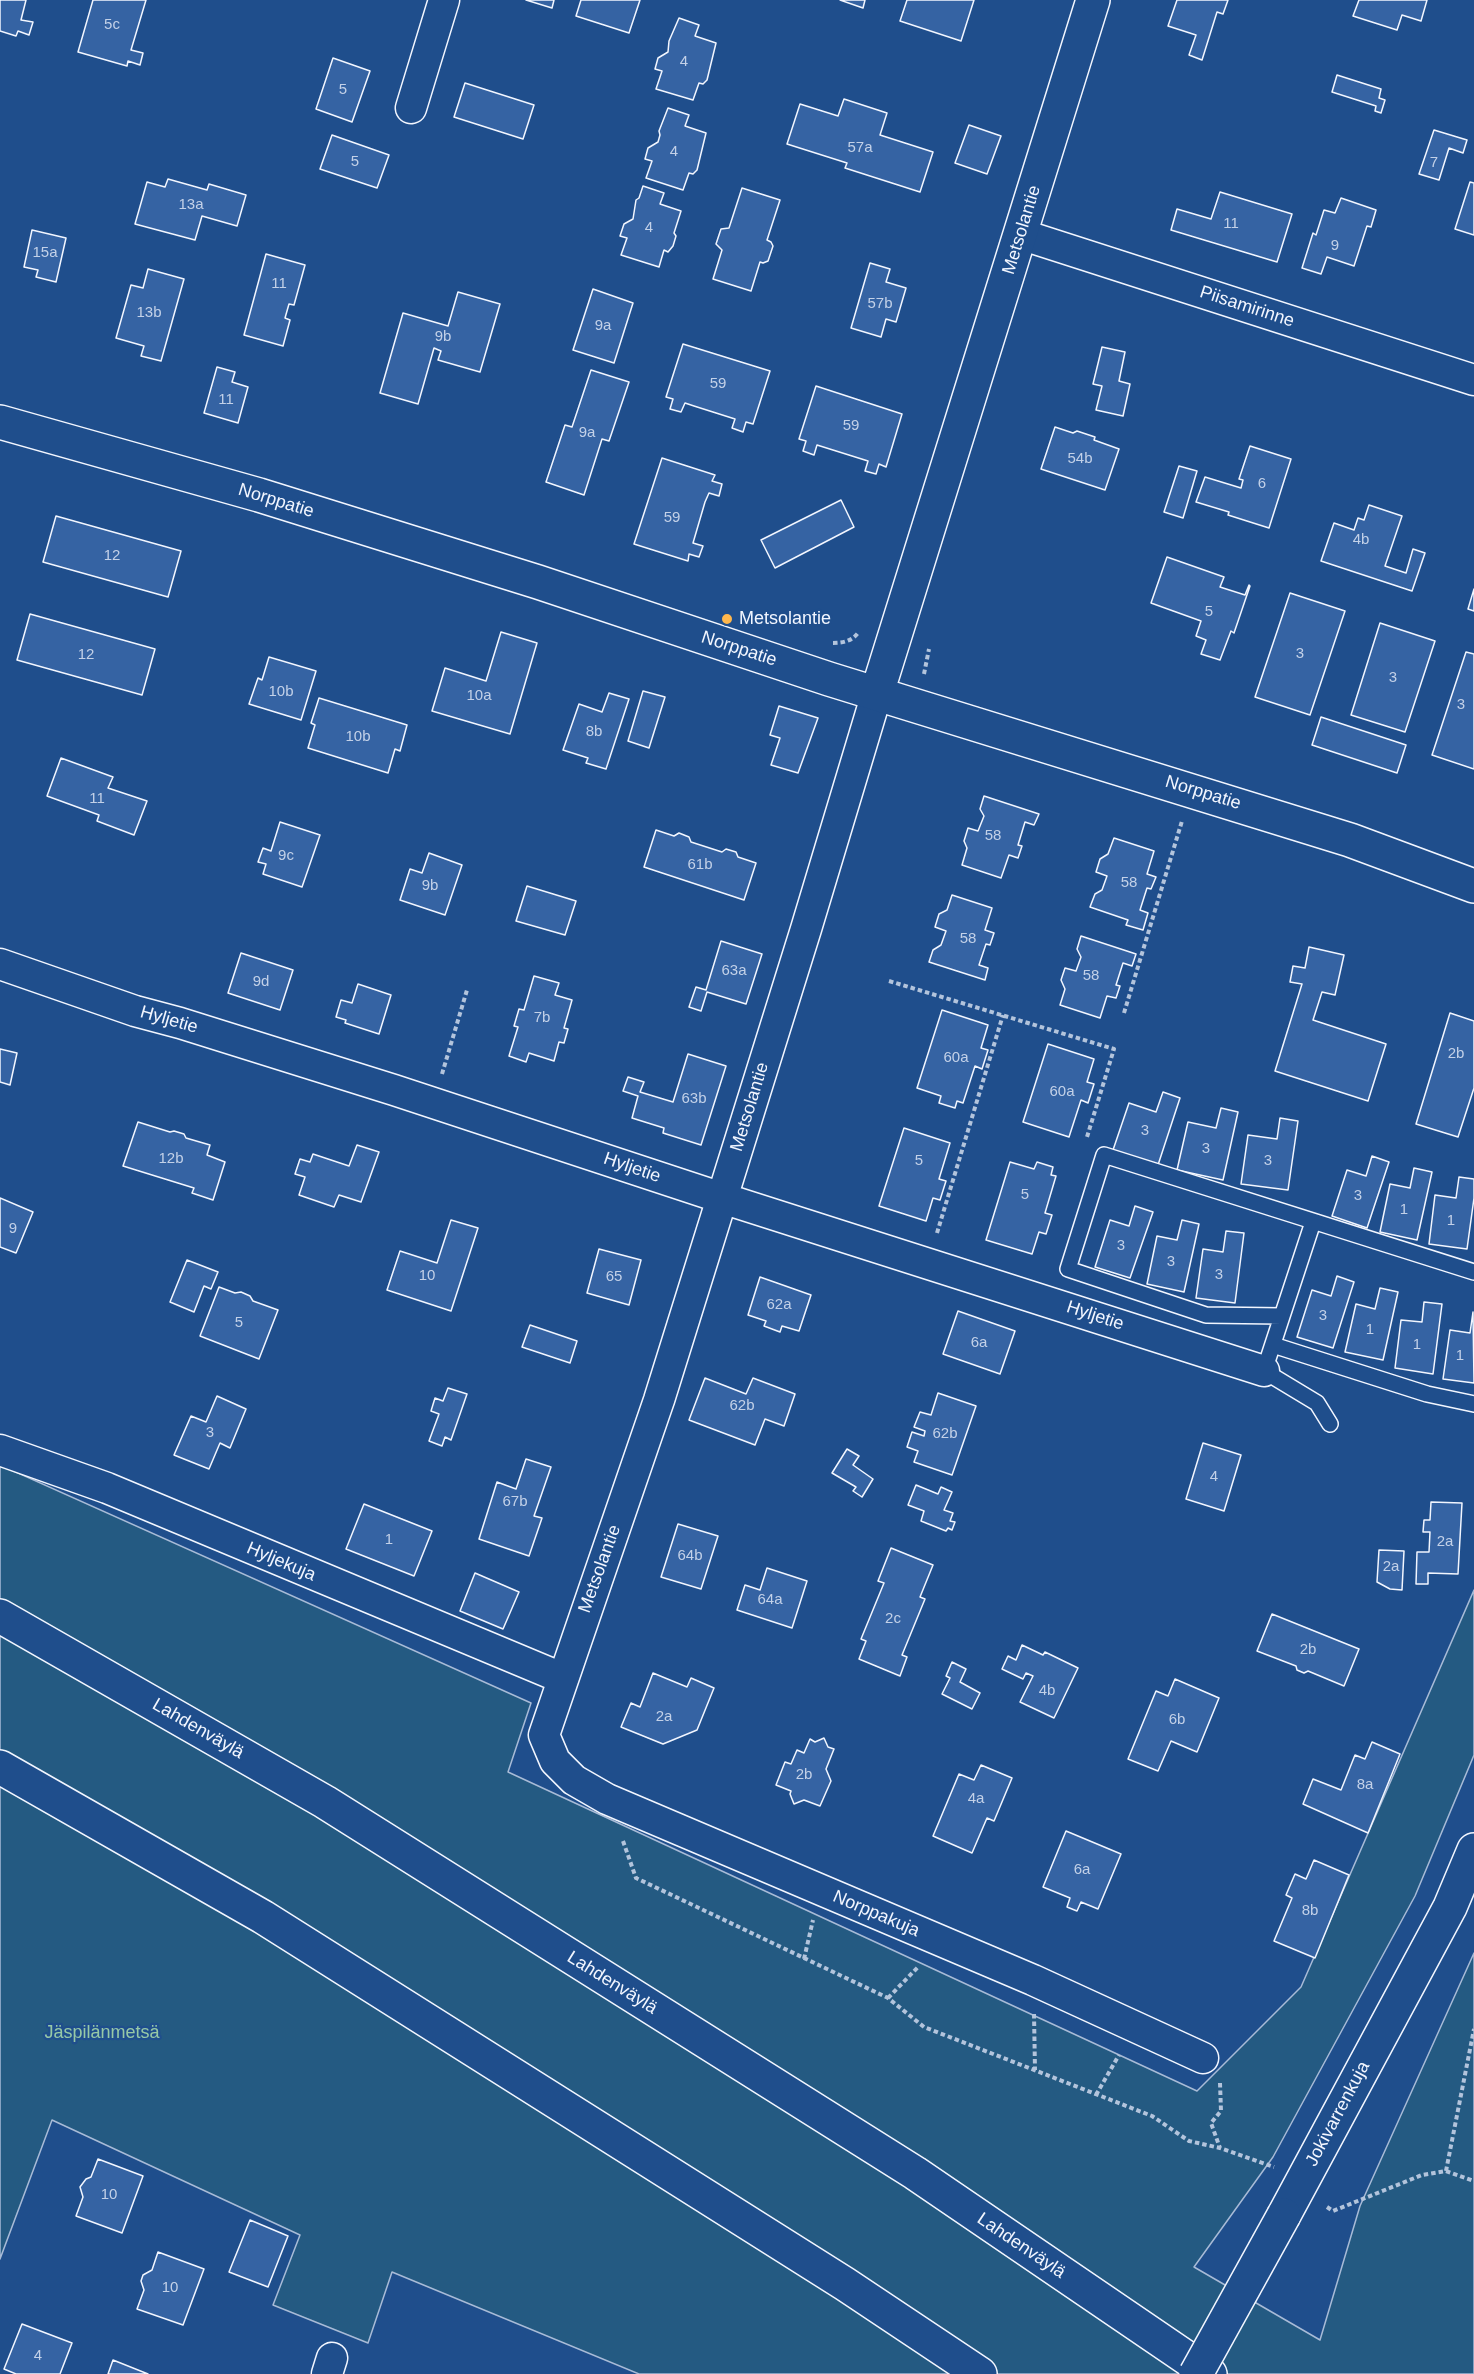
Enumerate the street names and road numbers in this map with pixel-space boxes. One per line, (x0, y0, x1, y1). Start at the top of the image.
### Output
street label: Metsolantie (998, 183, 1046, 277)
street label: Piisamirinne (1197, 282, 1297, 332)
street label: Norppatie (236, 479, 316, 523)
street label: Norppatie (699, 627, 779, 671)
street label: Norppatie (1163, 771, 1243, 815)
street label: Hyljetie (138, 1001, 200, 1039)
street label: Metsolantie (726, 1060, 774, 1154)
street label: Hyljetie (601, 1148, 663, 1188)
street label: Hyljetie (1064, 1297, 1126, 1335)
street label: Metsolantie (574, 1522, 626, 1616)
street label: Hyljekuja (243, 1538, 319, 1586)
street label: Lahdenväylä (148, 1694, 248, 1764)
street label: Norppakuja (829, 1886, 923, 1942)
street label: Lahdenväylä (563, 1947, 661, 2019)
street label: Jokivarrenkuja (1301, 2058, 1375, 2170)
street label: Lahdenväylä (973, 2209, 1069, 2283)

